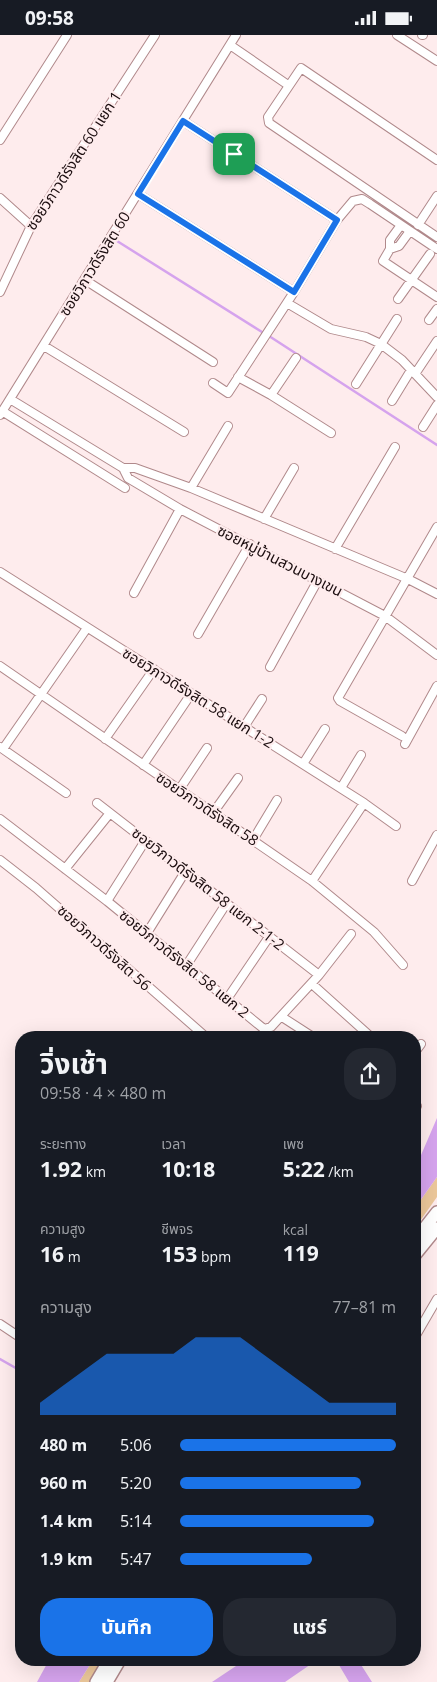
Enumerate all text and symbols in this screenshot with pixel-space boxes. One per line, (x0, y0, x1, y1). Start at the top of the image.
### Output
text: 09:58 (25, 5, 74, 31)
street label: ซอยวิภาวดีรังสิต 60 แยก 1 (21, 87, 126, 234)
pin (213, 133, 255, 175)
icon: arrive (220, 140, 248, 168)
street label: ซอยวิภาวดีรังสิต 60 (54, 207, 134, 319)
street label: ซอยหมู่บ้านสวนบางเขน (214, 520, 347, 600)
street label: ซอยวิภาวดีรังสิต 58 แยก 1-2 (119, 642, 278, 752)
street label: ซอยวิภาวดีรังสิต 58 (152, 766, 263, 850)
street label: ซอยวิภาวดีรังสิต 58 แยก 2-1-2 (128, 822, 289, 954)
street label: ซอยวิภาวดีรังสิต 56 (54, 900, 156, 995)
street label: ซอยวิภาวดีรังสิต 58 แยก 2 (115, 905, 254, 1022)
text: วิ่งเช้า (40, 1044, 108, 1082)
button: share (344, 1048, 396, 1100)
text: 09:58 · 4 × 480 m (40, 1082, 166, 1104)
text: ระยะทาง (40, 1134, 86, 1153)
text: เวลา (161, 1134, 186, 1153)
text: เพซ (283, 1134, 304, 1153)
text: 1.92 (40, 1155, 82, 1183)
text: 10:18 (161, 1155, 215, 1183)
text: 5:22 (283, 1155, 325, 1183)
text: km (82, 1162, 106, 1181)
text: /km (325, 1162, 354, 1181)
text: ความสูง (40, 1219, 85, 1238)
text: ชีพจร (161, 1219, 193, 1238)
text: kcal (283, 1220, 308, 1239)
text: 119 (283, 1239, 319, 1267)
text: 16 (40, 1240, 64, 1268)
text: 153 (161, 1240, 197, 1268)
text: m (64, 1247, 81, 1266)
text: bpm (197, 1247, 231, 1266)
text: ความสูง (40, 1296, 92, 1318)
text: 77–81 m (332, 1296, 396, 1318)
text: 480 m (40, 1434, 87, 1456)
text: 5:06 (120, 1434, 152, 1456)
text: 960 m (40, 1472, 87, 1494)
text: 5:20 (120, 1472, 152, 1494)
text: 1.4 km (40, 1510, 93, 1532)
text: 5:14 (120, 1510, 152, 1532)
text: 1.9 km (40, 1548, 93, 1570)
text: 5:47 (120, 1548, 152, 1570)
button: บันทึก (40, 1598, 213, 1656)
button: แชร์ (223, 1598, 396, 1656)

